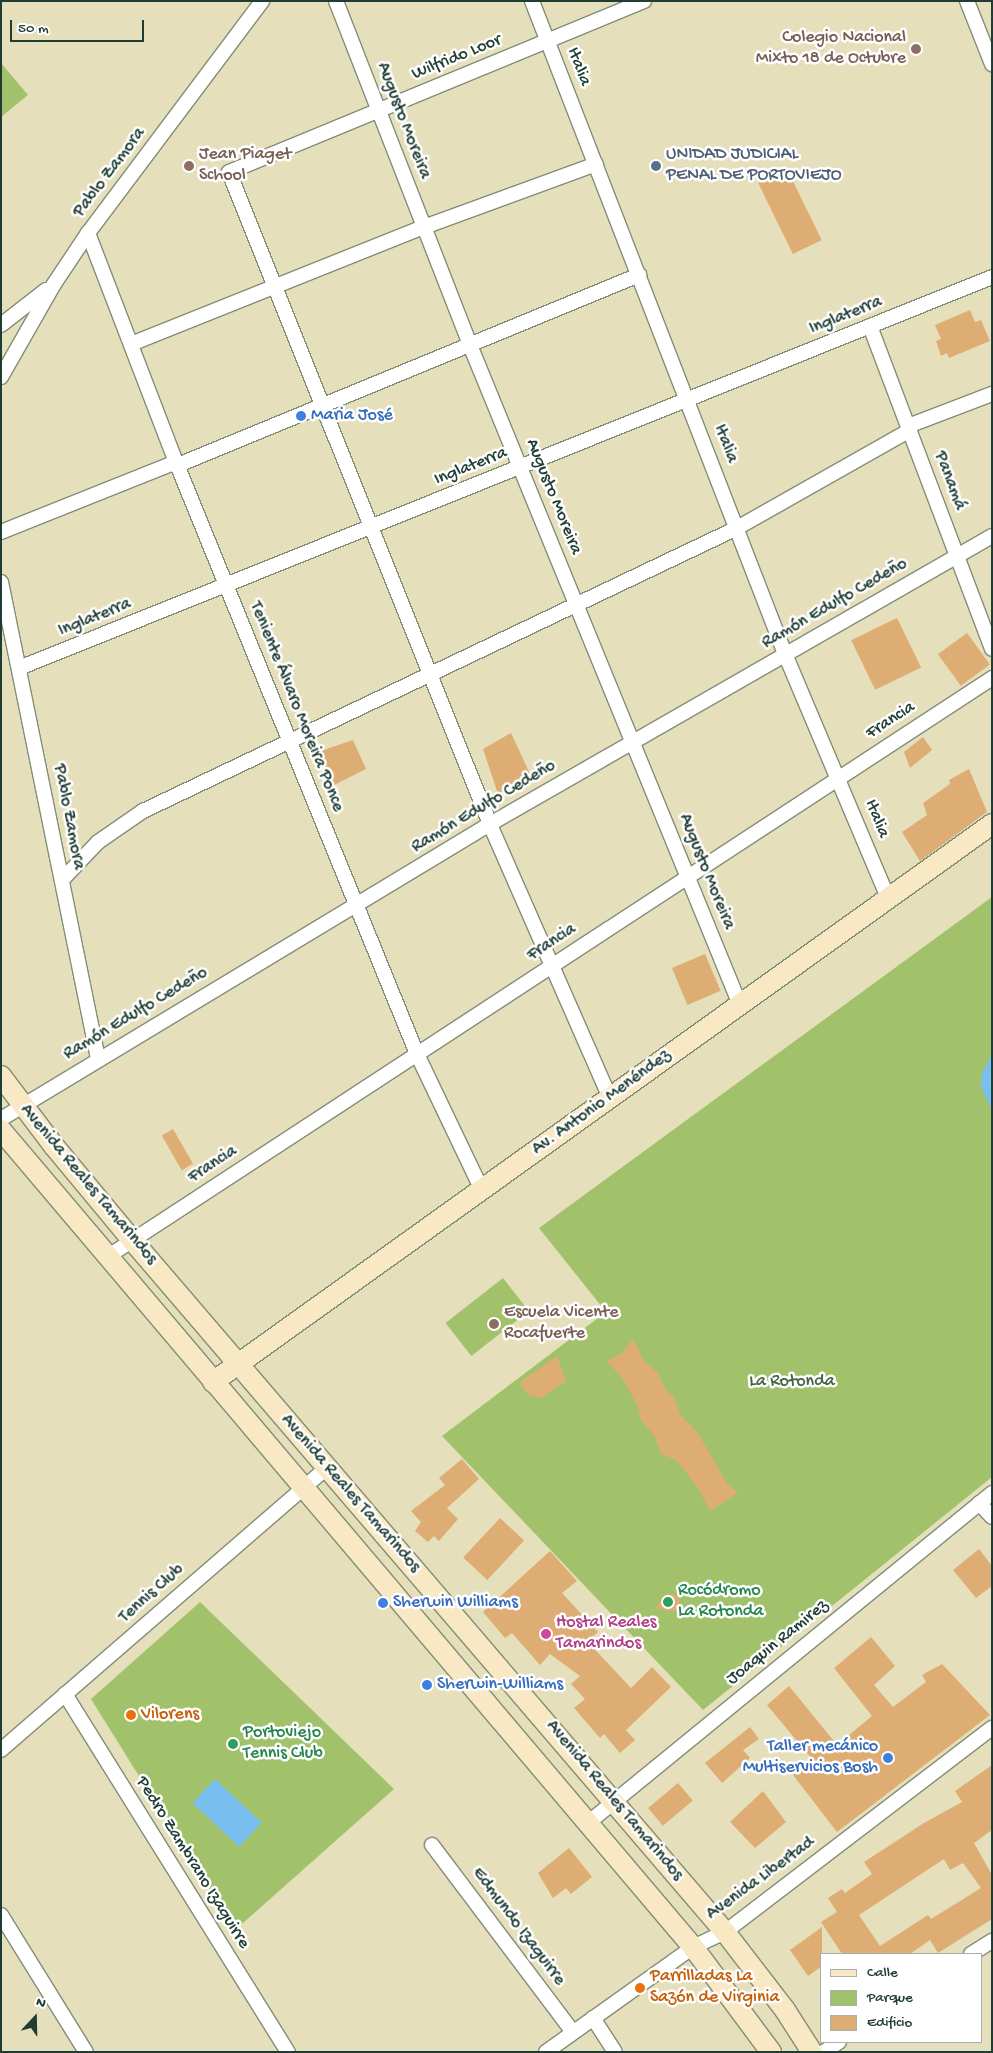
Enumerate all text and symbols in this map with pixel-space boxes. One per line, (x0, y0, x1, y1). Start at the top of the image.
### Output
scale bar (12, 10, 146, 42)
text: 50 m (18, 20, 49, 38)
place label: Colegio Nacional Mixto 18 de Octubre (756, 28, 906, 70)
street label: Wilfrido Loor (409, 30, 505, 86)
marker: Colegio Nacional Mixto 18 de Octubre (910, 43, 922, 55)
street label: Italia (561, 45, 595, 89)
street label: Augusto Moreira (371, 60, 435, 182)
street label: Pablo Zamora (69, 124, 151, 222)
place label: Jean Piaget School (199, 145, 291, 188)
place label: UNIDAD JUDICIAL PENAL DE PORTOVIEJO (666, 145, 841, 188)
marker: Jean Piaget School (183, 160, 195, 172)
marker: UNIDAD JUDICIAL PENAL DE PORTOVIEJO (650, 160, 662, 172)
street label: Inglaterra (807, 292, 885, 340)
place label: Maria José (311, 405, 393, 427)
marker: Maria José (295, 410, 307, 422)
street label: Italia (708, 422, 742, 466)
street label: Augusto Moreira (520, 436, 586, 558)
street label: Inglaterra (432, 443, 510, 491)
street label: Panamá (928, 449, 970, 513)
street label: Ramón Edulfo Cedeño (758, 554, 912, 654)
street label: Inglaterra (56, 594, 134, 642)
street label: Teniente Álvaro Moreira Ponce (244, 599, 348, 815)
street label: Francia (862, 697, 920, 745)
street label: Ramón Edulfo Cedeño (408, 755, 560, 859)
street label: Pablo Zamora (47, 762, 89, 872)
street label: Italia (859, 797, 893, 841)
street label: Augusto Moreira (673, 811, 739, 933)
street label: Francia (523, 919, 581, 967)
street label: Ramón Edulfo Cedeño (60, 962, 212, 1066)
street label: Av. Antonio Menéndez (528, 1045, 676, 1161)
street label: Avenida Reales Tamarindos (14, 1100, 162, 1270)
street label: Francia (184, 1141, 242, 1189)
place label: Escuela Vicente Rocafuerte (504, 1303, 618, 1346)
marker: Escuela Vicente Rocafuerte (488, 1318, 500, 1330)
park label: La Rotonda (749, 1371, 835, 1393)
street label: Avenida Reales Tamarindos (275, 1410, 425, 1578)
street label: Tennis Club (115, 1560, 189, 1628)
place label: Rocódromo La Rotonda (678, 1581, 763, 1624)
place label: Sherwin Williams (393, 1592, 518, 1614)
street label: Joaquin Ramirez (723, 1595, 833, 1691)
marker: Rocódromo La Rotonda (662, 1596, 674, 1608)
marker: Sherwin Williams (377, 1597, 389, 1609)
place label: Hostal Reales Tamarindos (556, 1613, 656, 1656)
marker: Hostal Reales Tamarindos (540, 1628, 552, 1640)
place label: Sherwin-Williams (437, 1674, 563, 1696)
marker: Sherwin-Williams (421, 1679, 433, 1691)
place label: Vilorens (141, 1704, 199, 1726)
marker: Vilorens (125, 1709, 137, 1721)
street label: Avenida Reales Tamarindos (540, 1716, 688, 1886)
place label: Portoviejo Tennis Club (243, 1723, 323, 1766)
place label: Taller mecánico Multiservicios Bosh (743, 1737, 878, 1780)
marker: Portoviejo Tennis Club (227, 1738, 239, 1750)
marker: Taller mecánico Multiservicios Bosh (882, 1752, 894, 1764)
street label: Pedro Zambrano Izaguirre (130, 1773, 254, 1953)
street label: Avenida Libertad (703, 1832, 819, 1926)
street label: Edmundo Izaguirre (466, 1864, 570, 1990)
legend (820, 1953, 983, 2043)
text: Calle (867, 1964, 898, 1982)
place label: Parrilladas La Sazón de Virginia (650, 1967, 779, 2010)
marker: Parrilladas La Sazón de Virginia (634, 1982, 646, 1994)
text: Parque (867, 1989, 913, 2007)
north arrow (10, 1993, 60, 2043)
text: N (33, 1994, 48, 2013)
text: Edificio (867, 2014, 912, 2032)

